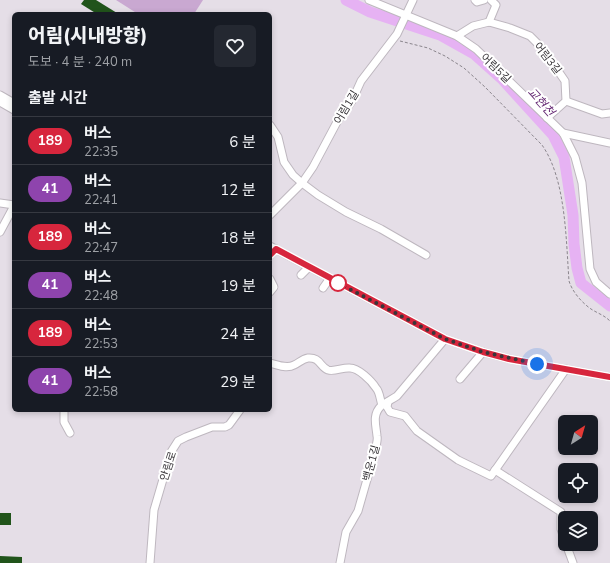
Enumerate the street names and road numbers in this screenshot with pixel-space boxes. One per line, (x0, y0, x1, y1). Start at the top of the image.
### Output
street label: 어림3길 (530, 39, 565, 77)
street label: 어림5길 (477, 50, 514, 87)
street label: 어림1길 (330, 88, 362, 127)
street label: 백운1길 (359, 443, 384, 483)
street label: 안림로 (157, 449, 180, 483)

